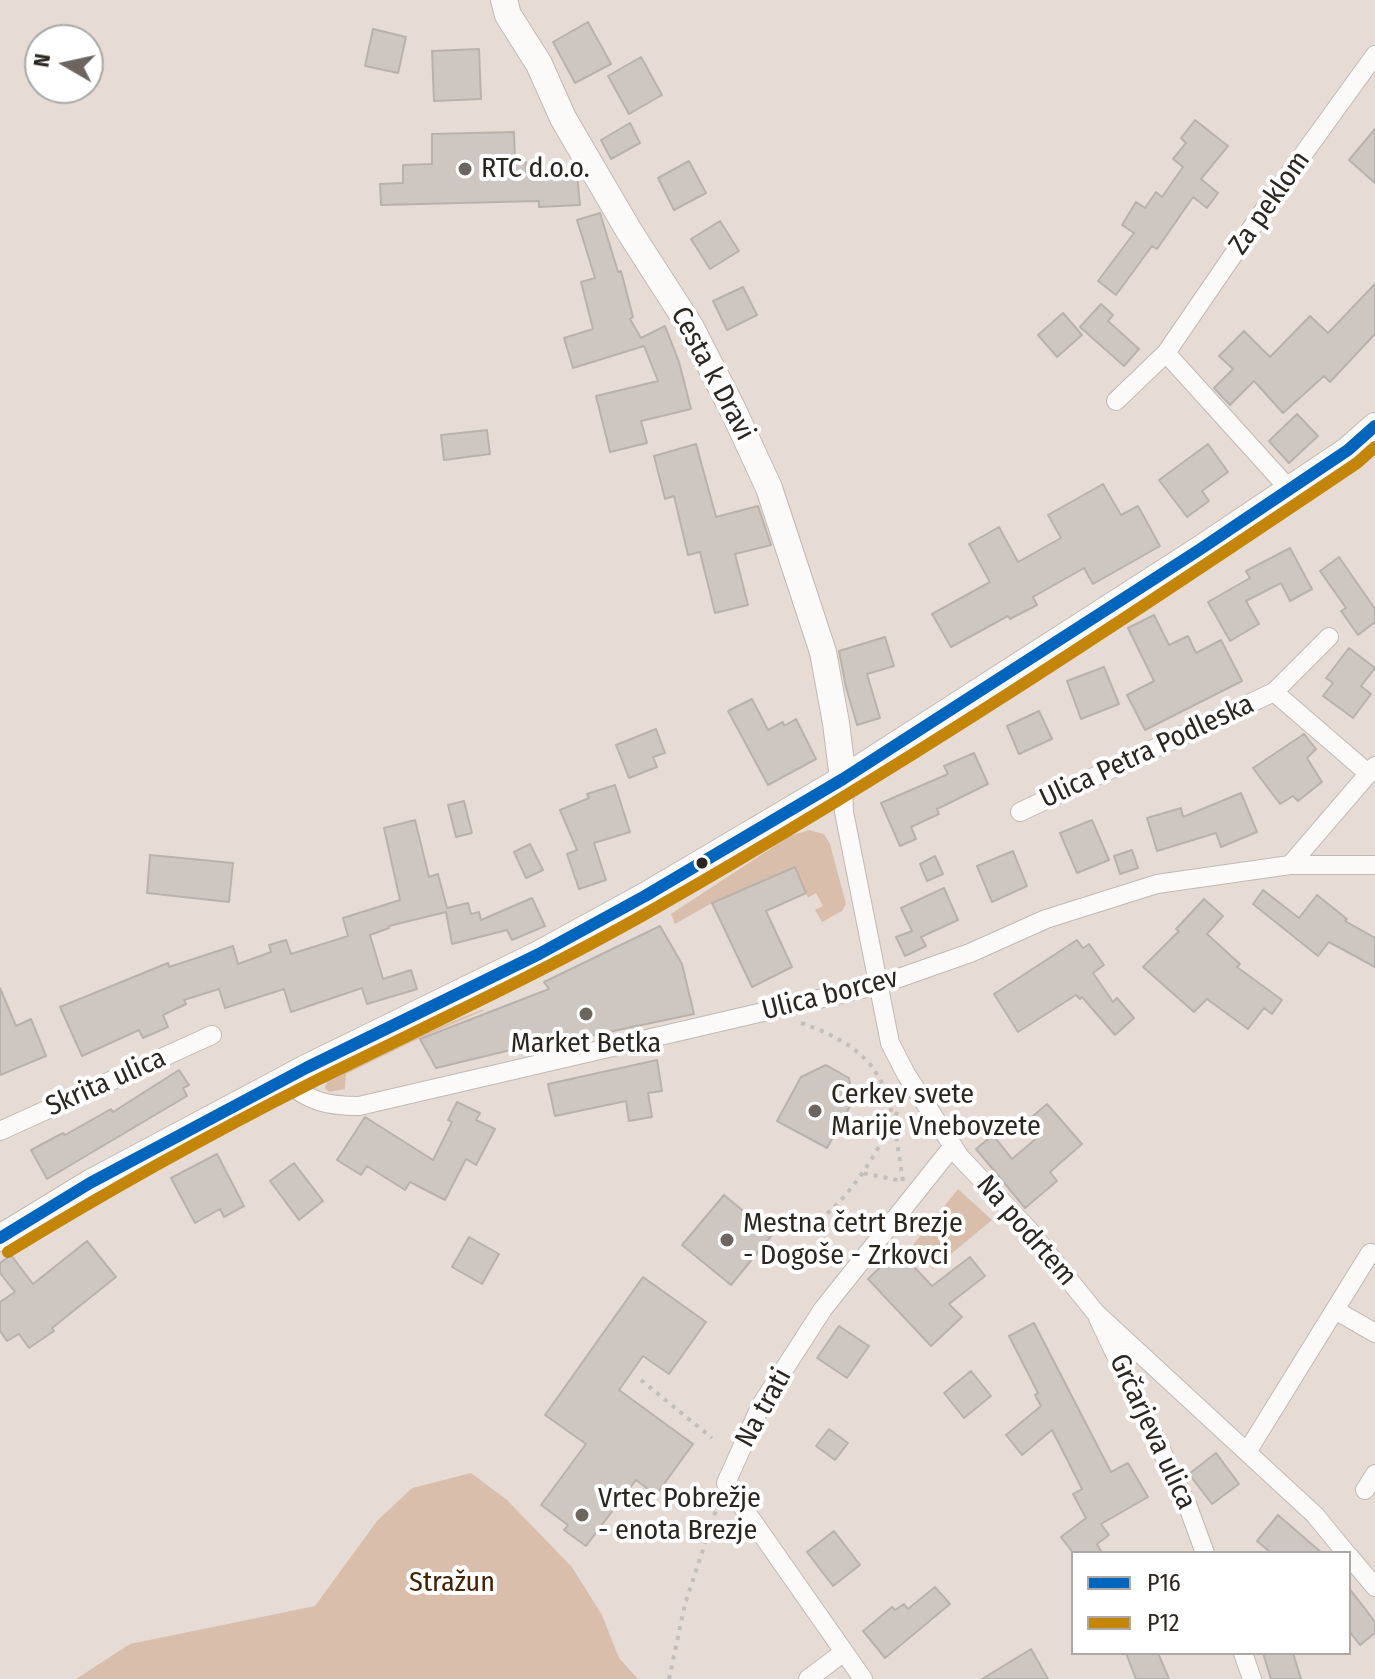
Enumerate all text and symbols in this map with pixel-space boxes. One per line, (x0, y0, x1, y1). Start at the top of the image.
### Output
north arrow (24, 24, 104, 104)
text: N (27, 52, 56, 69)
street label: Za peklom (1222, 145, 1318, 261)
place label: RTC d.o.o. (481, 152, 590, 186)
marker: RTC d.o.o. (456, 160, 474, 178)
street label: Cesta k Dravi (663, 302, 761, 446)
street label: Ulica Petra Podleska (1035, 688, 1259, 816)
unlabelled marker (694, 855, 710, 871)
street label: Ulica borcev (758, 962, 902, 1028)
marker: Market Betka (577, 1005, 595, 1023)
place label: Market Betka (511, 1027, 661, 1061)
street label: Skrita ulica (41, 1042, 171, 1124)
place label: Cerkev svete Marije Vnebovzete (831, 1078, 1041, 1144)
marker: Cerkev svete Marije Vnebovzete (806, 1102, 824, 1120)
street label: Na podrtem (969, 1169, 1083, 1293)
place label: Mestna četrt Brezje - Dogoše - Zrkovci (743, 1207, 963, 1273)
marker: Mestna četrt Brezje - Dogoše - Zrkovci (718, 1231, 736, 1249)
street label: Grčarjeva ulica (1101, 1349, 1203, 1515)
street label: Na trati (729, 1363, 799, 1453)
place label: Vrtec Pobrežje - enota Brezje (598, 1482, 761, 1548)
marker: Vrtec Pobrežje - enota Brezje (573, 1506, 591, 1524)
legend (1071, 1551, 1351, 1655)
park label: Stražun (409, 1566, 495, 1600)
text: P16 (1147, 1569, 1181, 1597)
text: P12 (1147, 1609, 1179, 1637)

